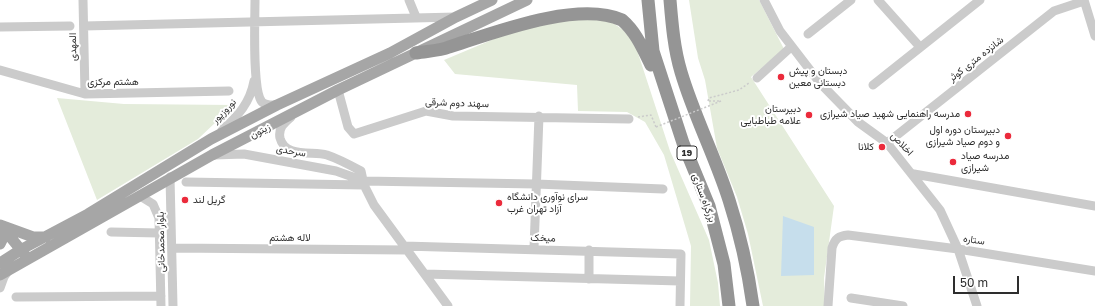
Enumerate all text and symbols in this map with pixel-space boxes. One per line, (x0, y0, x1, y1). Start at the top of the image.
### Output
street label: المهدی (67, 33, 79, 61)
street label: شانزده متری کوثر (946, 34, 1006, 84)
place label: دبستان و پیش دبستانی معین (789, 65, 847, 88)
marker: دبستان و پیش دبستانی معین (776, 72, 786, 82)
street label: هشتم مرکزی (87, 76, 139, 88)
street label: نوروزپور (209, 96, 239, 126)
street label: سهند دوم شرقی (425, 96, 489, 110)
place label: دبیرستان علامه طباطبایی (741, 103, 801, 126)
place label: مدرسه راهنمايی شهيد صياد شيرازی (820, 108, 960, 120)
marker: مدرسه راهنمايی شهيد صياد شيرازی (963, 109, 973, 119)
marker: دبیرستان علامه طباطبایی (804, 110, 814, 120)
street label: زیتون (248, 121, 272, 141)
place label: دبیرستان دوره اول‌ و دوم صیاد شیرازی (926, 124, 1000, 148)
street label: اخلاص (888, 130, 916, 158)
marker: دبیرستان دوره اول‌ و دوم صیاد شیرازی (1003, 131, 1013, 141)
place label: کلانا (858, 141, 874, 153)
street label: سرحدی (275, 142, 307, 160)
marker: کلانا (877, 142, 887, 152)
road number: 19 (677, 146, 697, 160)
place label: مدرسه صیاد شیرازی (961, 150, 1009, 174)
marker: مدرسه صیاد شیرازی (948, 157, 958, 167)
street label: بزرگراه ستاری (690, 172, 718, 224)
place label: سرای نوآوری دانشگاه آزاد تهران غرب (507, 191, 588, 214)
place label: گریل لند (193, 194, 226, 206)
marker: گریل لند (180, 195, 190, 205)
marker: سرای نوآوری دانشگاه آزاد تهران غرب (494, 198, 504, 208)
street label: بلوار محمدخانی (154, 212, 168, 272)
street label: لاله هشتم (269, 232, 311, 244)
street label: میخک (530, 232, 556, 244)
street label: ستاره (962, 232, 986, 248)
scale bar (955, 268, 1021, 294)
text: 50 m (960, 275, 988, 290)

